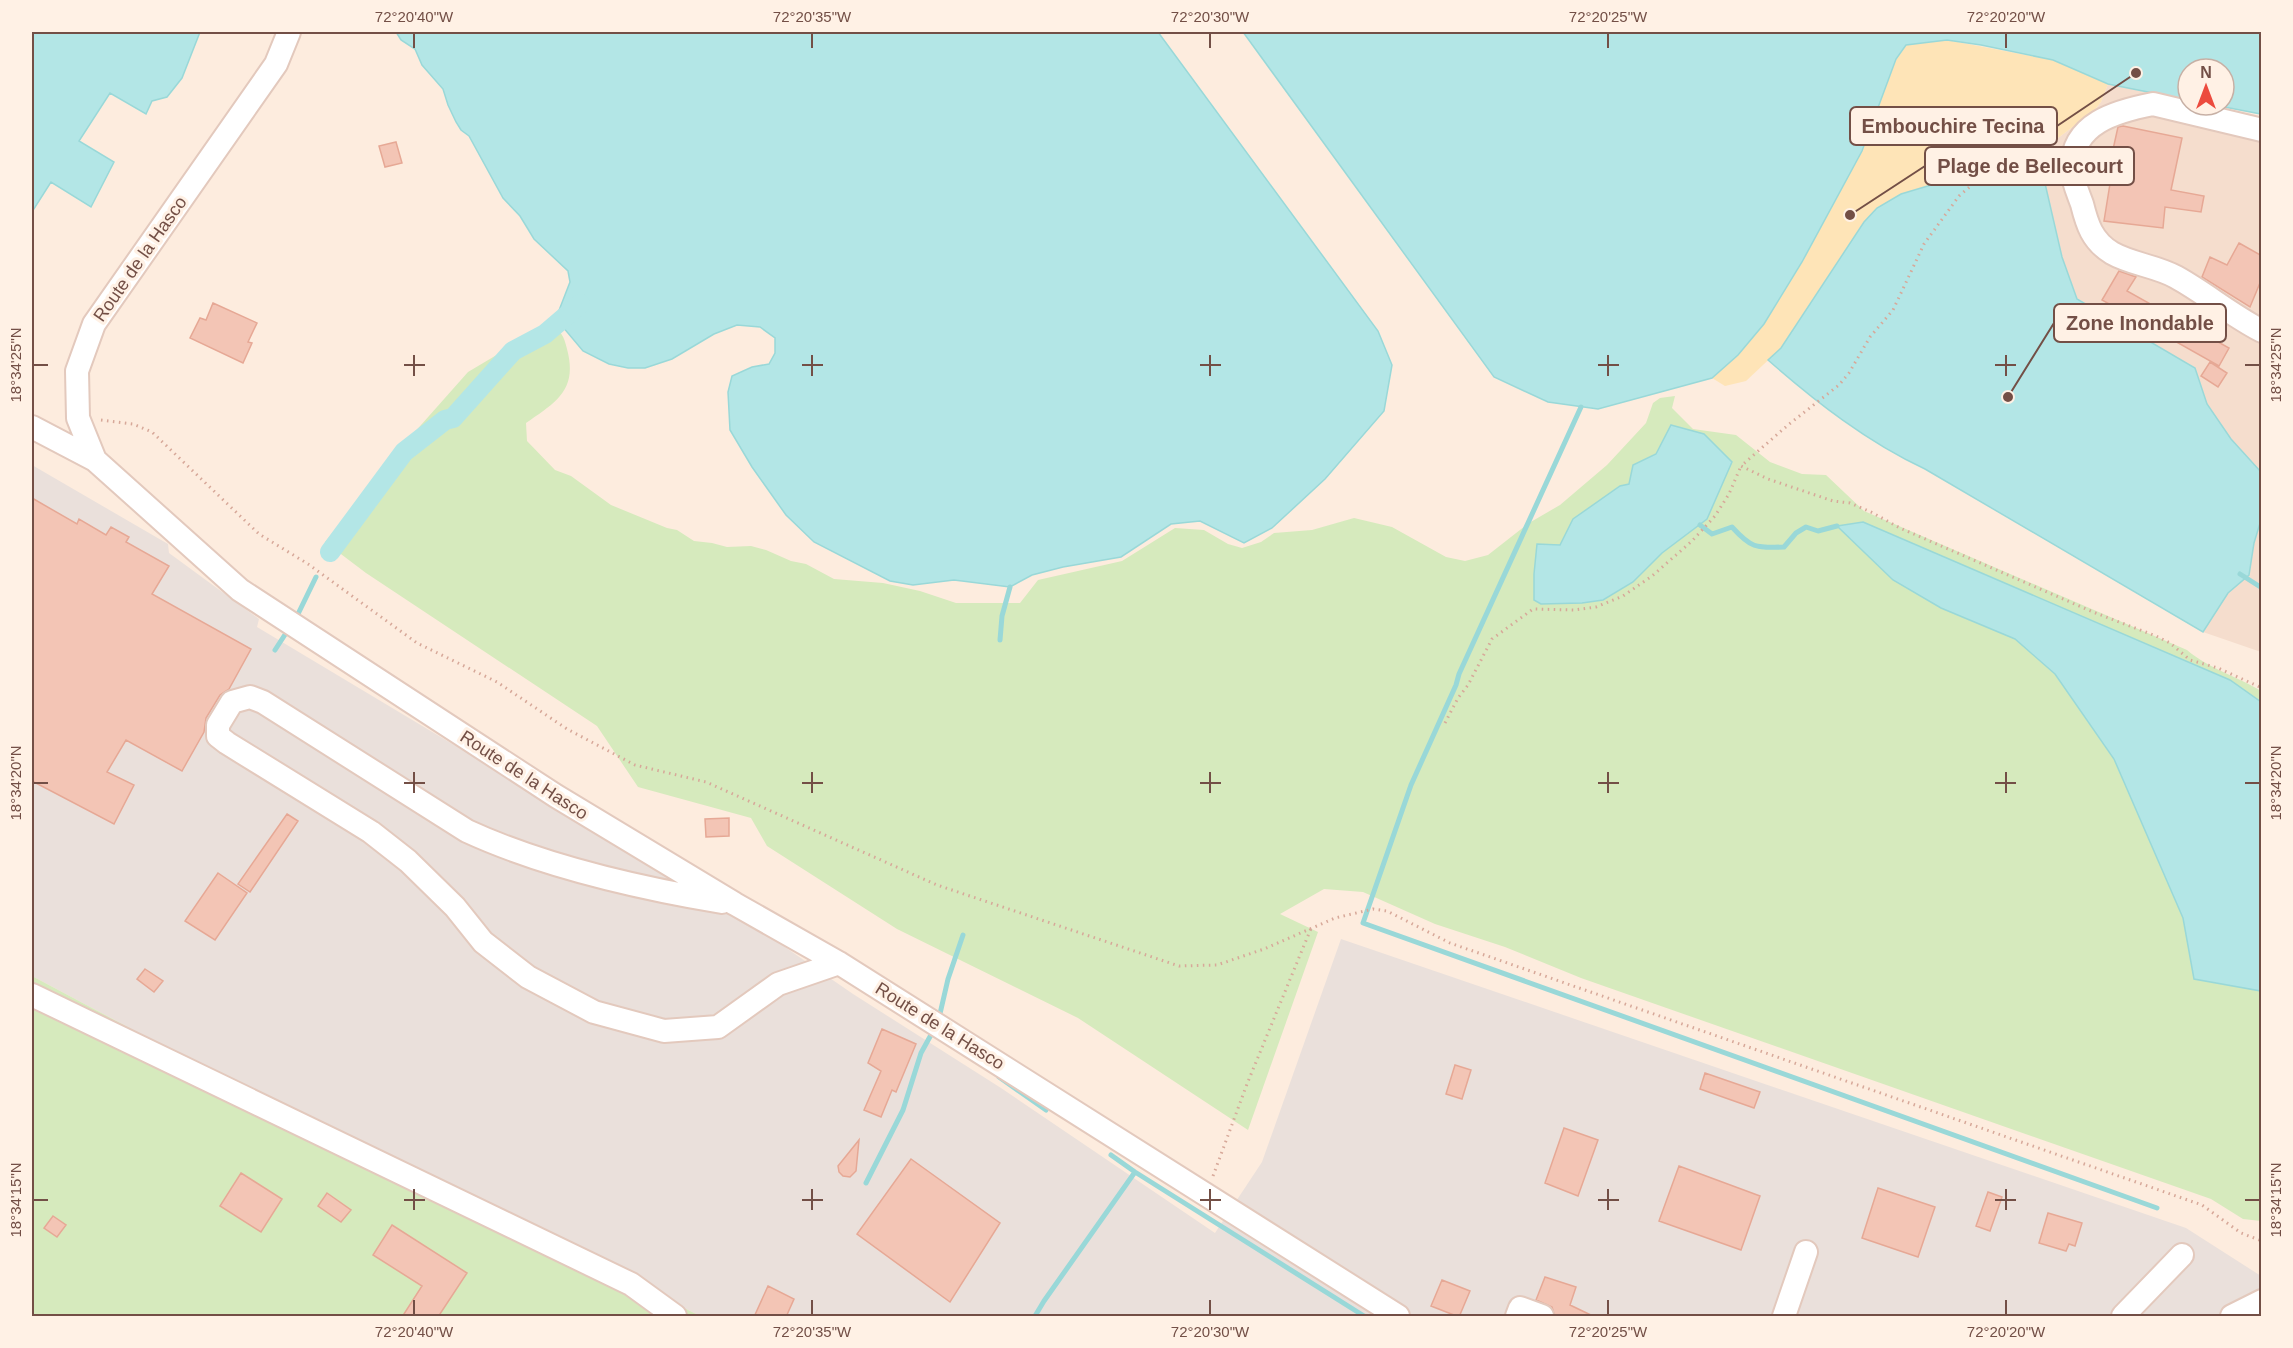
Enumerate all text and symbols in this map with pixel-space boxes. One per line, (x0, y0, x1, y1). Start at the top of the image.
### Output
text: 72°20'40"W (375, 8, 454, 25)
text: 72°20'35"W (773, 8, 852, 25)
text: 72°20'30"W (1171, 8, 1250, 25)
text: 72°20'25"W (1569, 8, 1648, 25)
text: 72°20'20"W (1967, 8, 2046, 25)
north arrow (2176, 57, 2236, 117)
text: N (2200, 64, 2212, 81)
callout: Embouchire Tecina (1850, 107, 2057, 145)
text: Embouchire Tecina (1861, 115, 2045, 137)
callout: Plage de Bellecourt (1925, 147, 2134, 185)
text: Plage de Bellecourt (1937, 155, 2123, 177)
street label: Route de la Hasco (89, 193, 191, 325)
callout: Zone Inondable (2054, 304, 2226, 342)
text: Zone Inondable (2066, 312, 2214, 334)
text: 18°34'25"N (7, 327, 24, 403)
text: 18°34'25"N (2267, 327, 2284, 403)
street label: Route de la Hasco (456, 726, 592, 824)
text: 18°34'20"N (7, 745, 24, 821)
text: 18°34'20"N (2267, 745, 2284, 821)
street label: Route de la Hasco (872, 978, 1008, 1074)
text: 18°34'15"N (7, 1162, 24, 1238)
text: 18°34'15"N (2267, 1162, 2284, 1238)
text: 72°20'40"W (375, 1323, 454, 1340)
text: 72°20'35"W (773, 1323, 852, 1340)
text: 72°20'30"W (1171, 1323, 1250, 1340)
text: 72°20'25"W (1569, 1323, 1648, 1340)
text: 72°20'20"W (1967, 1323, 2046, 1340)

